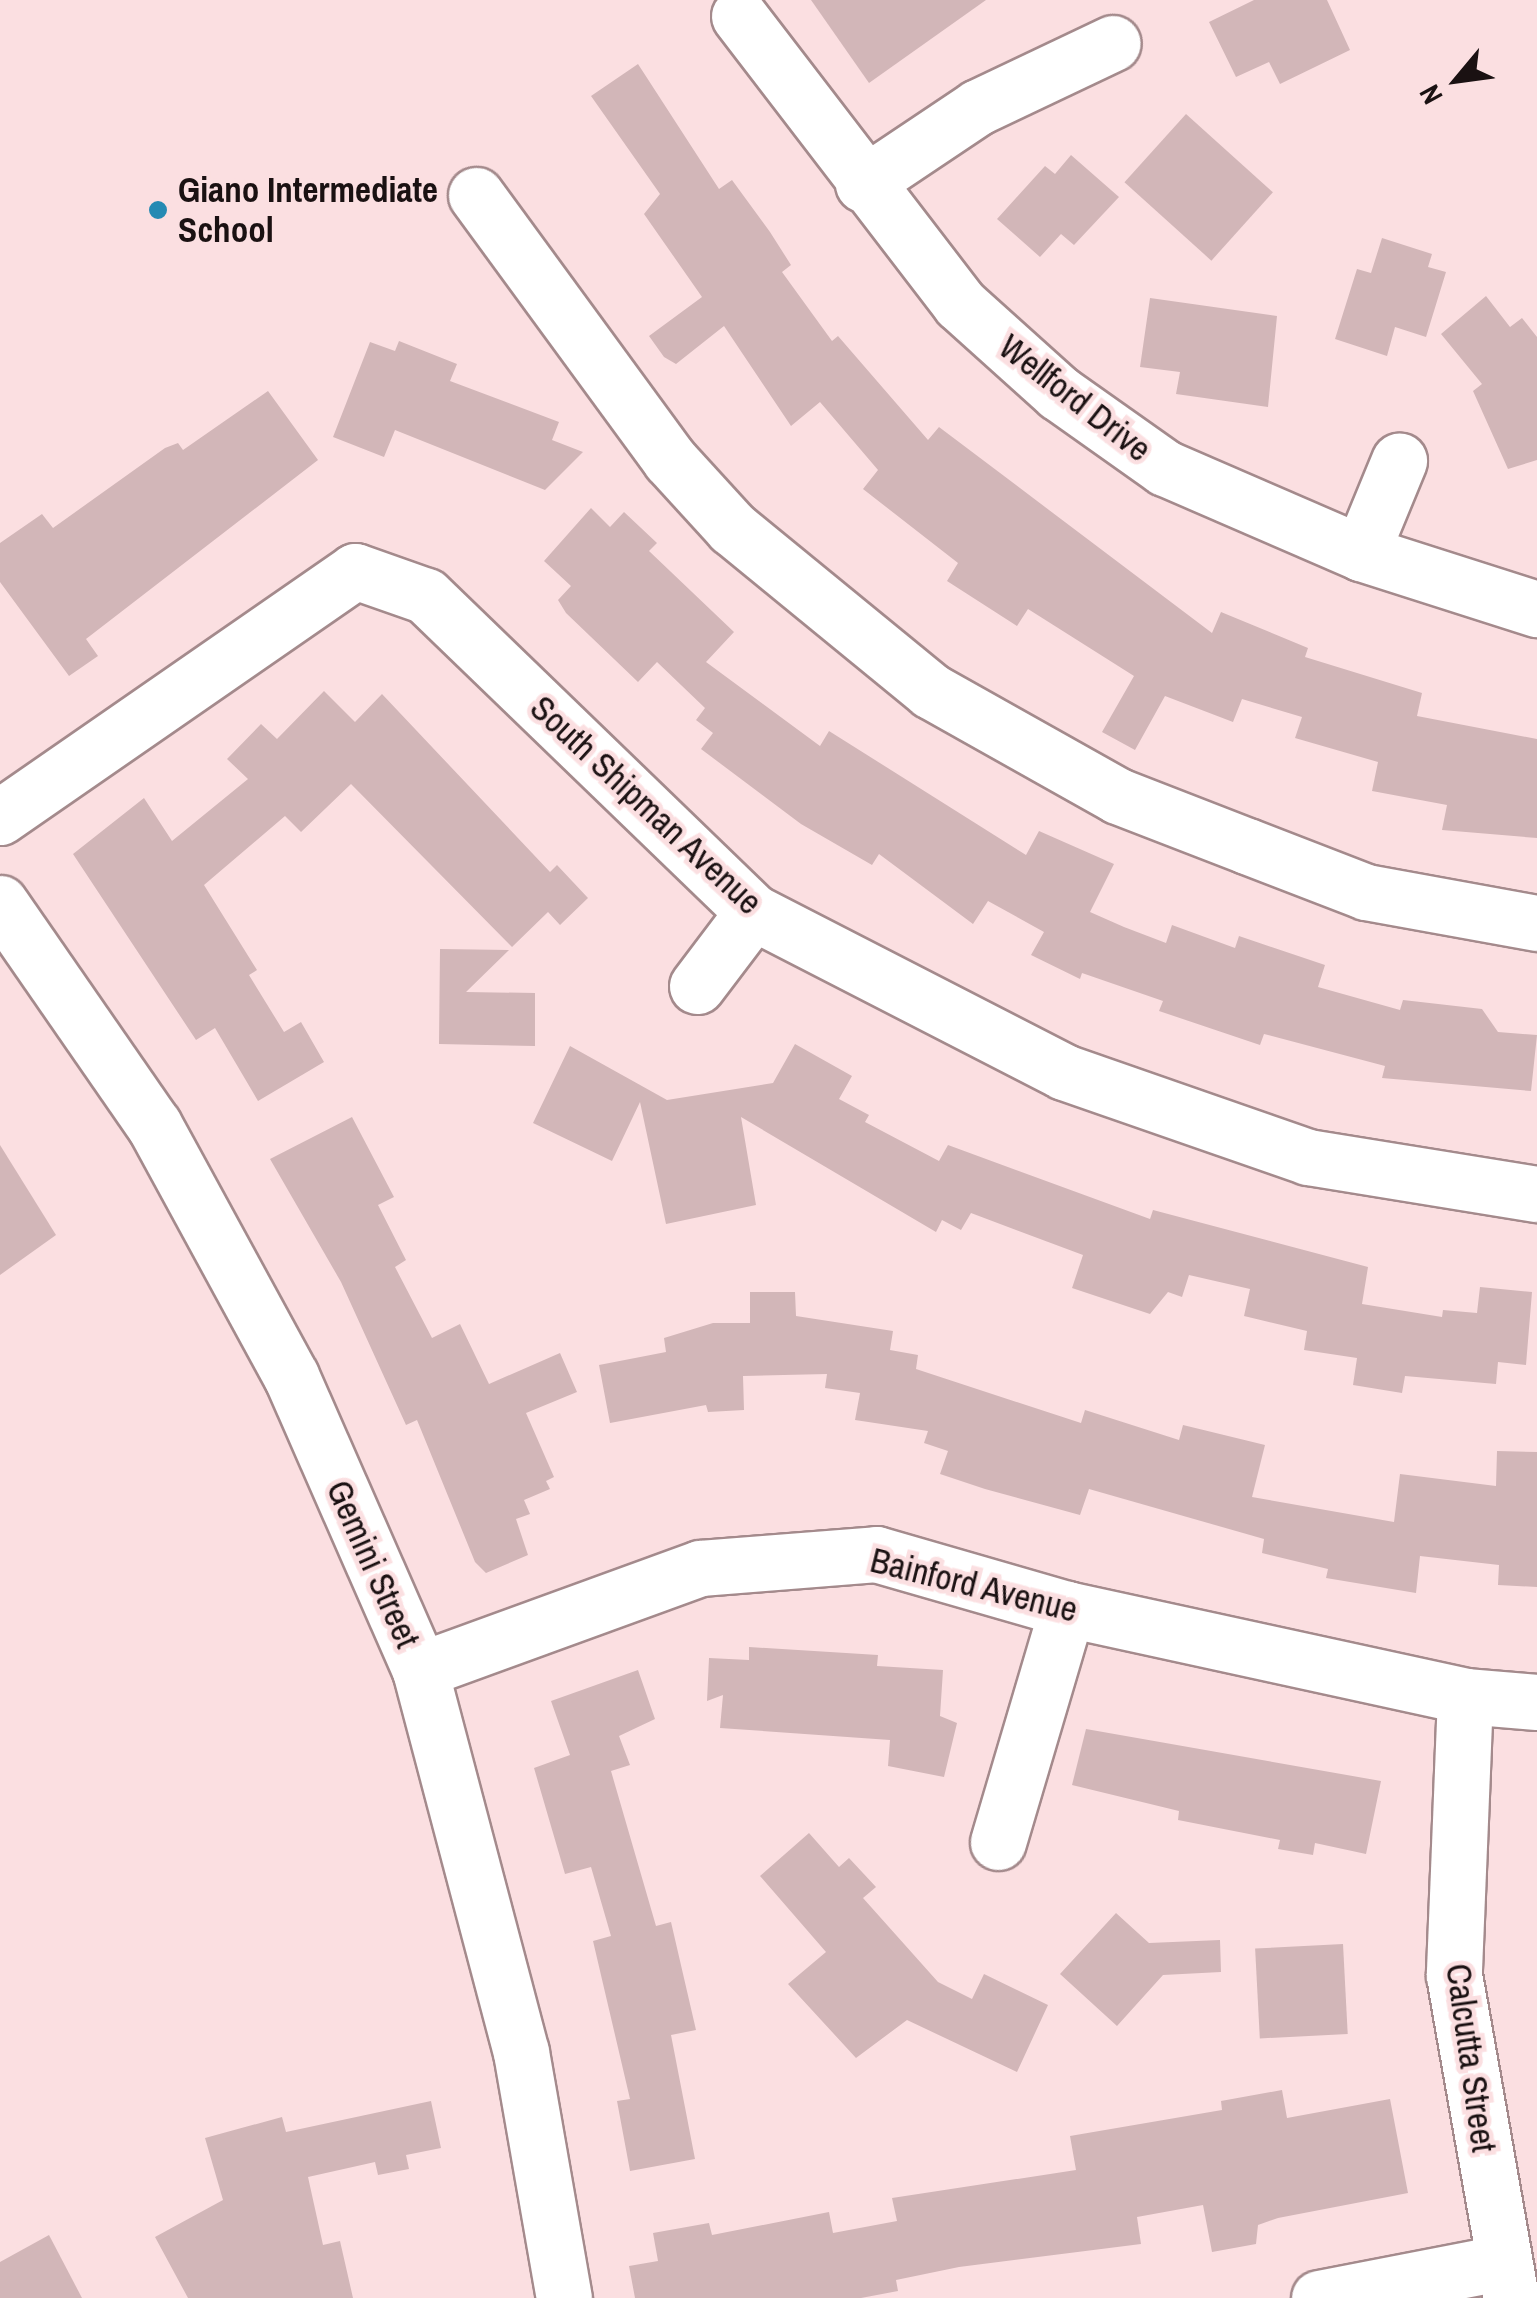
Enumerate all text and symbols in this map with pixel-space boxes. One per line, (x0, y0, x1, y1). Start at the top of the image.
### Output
north arrow (1407, 30, 1507, 130)
text: N (1410, 78, 1451, 111)
place label: Giano Intermediate School (178, 169, 438, 251)
marker: Giano Intermediate School (147, 199, 169, 221)
street label: Wellford Drive (991, 326, 1159, 470)
street label: South Shipman Avenue (521, 686, 771, 924)
street label: Gemini Street (317, 1474, 429, 1654)
street label: Bainford Avenue (865, 1539, 1083, 1631)
street label: Calcutta Street (1437, 1961, 1505, 2155)

